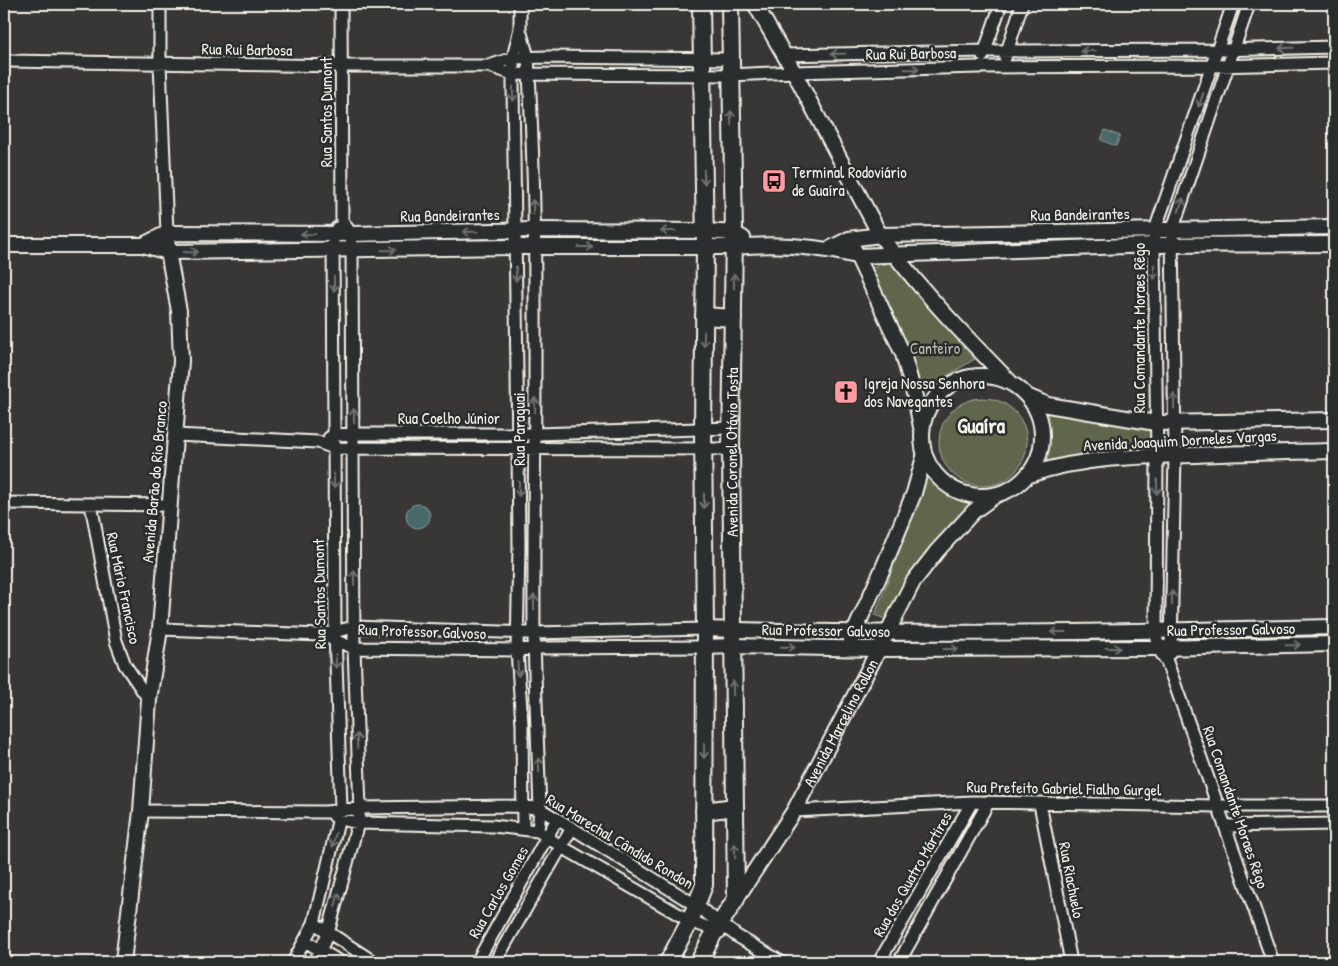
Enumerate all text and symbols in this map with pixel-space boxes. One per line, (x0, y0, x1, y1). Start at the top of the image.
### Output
street label: Rua Rui Barbosa (202, 37, 292, 61)
street label: Rua Rui Barbosa (866, 41, 956, 65)
one-way arrow (1278, 44, 1294, 53)
one-way arrow (1080, 46, 1096, 56)
one-way arrow (830, 49, 846, 59)
street label: Rua Santos Dumont (315, 56, 337, 167)
one-way arrow (904, 64, 920, 74)
one-way arrow (508, 86, 518, 102)
one-way arrow (1196, 92, 1205, 107)
one-way arrow (726, 111, 736, 127)
place label: Terminal Rodoviário de Guaíra (792, 161, 907, 201)
one-way arrow (699, 168, 709, 184)
bus stop icon: Terminal Rodoviário de Guaíra (761, 168, 787, 194)
one-way arrow (1177, 197, 1186, 213)
one-way arrow (529, 199, 538, 215)
street label: Rua Bandeirantes (1030, 202, 1130, 226)
street label: Rua Bandeirantes (400, 203, 500, 227)
one-way arrow (660, 226, 676, 236)
one-way arrow (463, 227, 479, 236)
one-way arrow (300, 229, 316, 239)
one-way arrow (578, 242, 594, 252)
street label: Rua Comandante Moraes Rêgo (1128, 242, 1150, 413)
one-way arrow (380, 245, 396, 254)
one-way arrow (182, 247, 199, 257)
one-way arrow (1149, 264, 1159, 280)
one-way arrow (511, 266, 521, 282)
one-way arrow (729, 273, 738, 289)
one-way arrow (329, 275, 339, 291)
one-way arrow (699, 331, 708, 347)
park label: Canteiro (910, 337, 961, 359)
street label: Avenida Coronel Otávio Tosta (720, 367, 743, 537)
place label: Igreja Nossa Senhora dos Navegantes (864, 372, 985, 412)
church icon: Igreja Nossa Senhora dos Navegantes (833, 379, 859, 405)
street label: Rua Paraguai (508, 392, 530, 466)
one-way arrow (1170, 393, 1179, 409)
one-way arrow (530, 397, 540, 413)
street label: Avenida Barão do Rio Branco (136, 400, 172, 564)
street label: Rua Coelho Júnior (398, 407, 500, 429)
one-way arrow (349, 408, 359, 424)
district label: Guaíra (957, 411, 1006, 440)
street label: Avenida Joaquim Dorneles Vargas (1083, 424, 1277, 456)
one-way arrow (329, 472, 339, 489)
one-way arrow (1152, 478, 1162, 495)
one-way arrow (514, 480, 524, 497)
one-way arrow (699, 493, 709, 509)
street label: Rua Mário Francisco (101, 530, 147, 646)
street label: Rua Santos Dumont (307, 538, 331, 649)
one-way arrow (349, 570, 359, 586)
one-way arrow (1167, 590, 1177, 606)
one-way arrow (529, 594, 539, 610)
street label: Rua Professor Galvoso (1167, 617, 1296, 641)
street label: Rua Professor Galvoso (357, 618, 487, 644)
street label: Rua Professor Galvoso (762, 618, 891, 642)
one-way arrow (1050, 627, 1066, 637)
one-way arrow (1284, 640, 1301, 650)
one-way arrow (780, 643, 796, 652)
one-way arrow (1104, 643, 1121, 653)
one-way arrow (942, 644, 958, 654)
one-way arrow (332, 653, 341, 669)
street label: Avenida Marcelino Rollon (798, 655, 883, 791)
one-way arrow (513, 661, 523, 677)
one-way arrow (728, 680, 738, 696)
street label: Rua Comandante Moraes Rêgo (1198, 723, 1274, 892)
one-way arrow (353, 733, 362, 749)
one-way arrow (699, 743, 709, 759)
one-way arrow (534, 757, 543, 773)
street label: Rua Prefeito Gabriel Fialho Gurgel (966, 775, 1162, 801)
street label: Rua Marechal Cândido Rondon (542, 788, 698, 894)
street label: Rua dos Quatro Mártires (867, 808, 957, 940)
one-way arrow (329, 832, 338, 848)
street label: Rua Riachuelo (1054, 840, 1090, 920)
street label: Rua Carlos Gomes (463, 842, 533, 942)
one-way arrow (730, 843, 740, 859)
one-way arrow (333, 893, 343, 909)

